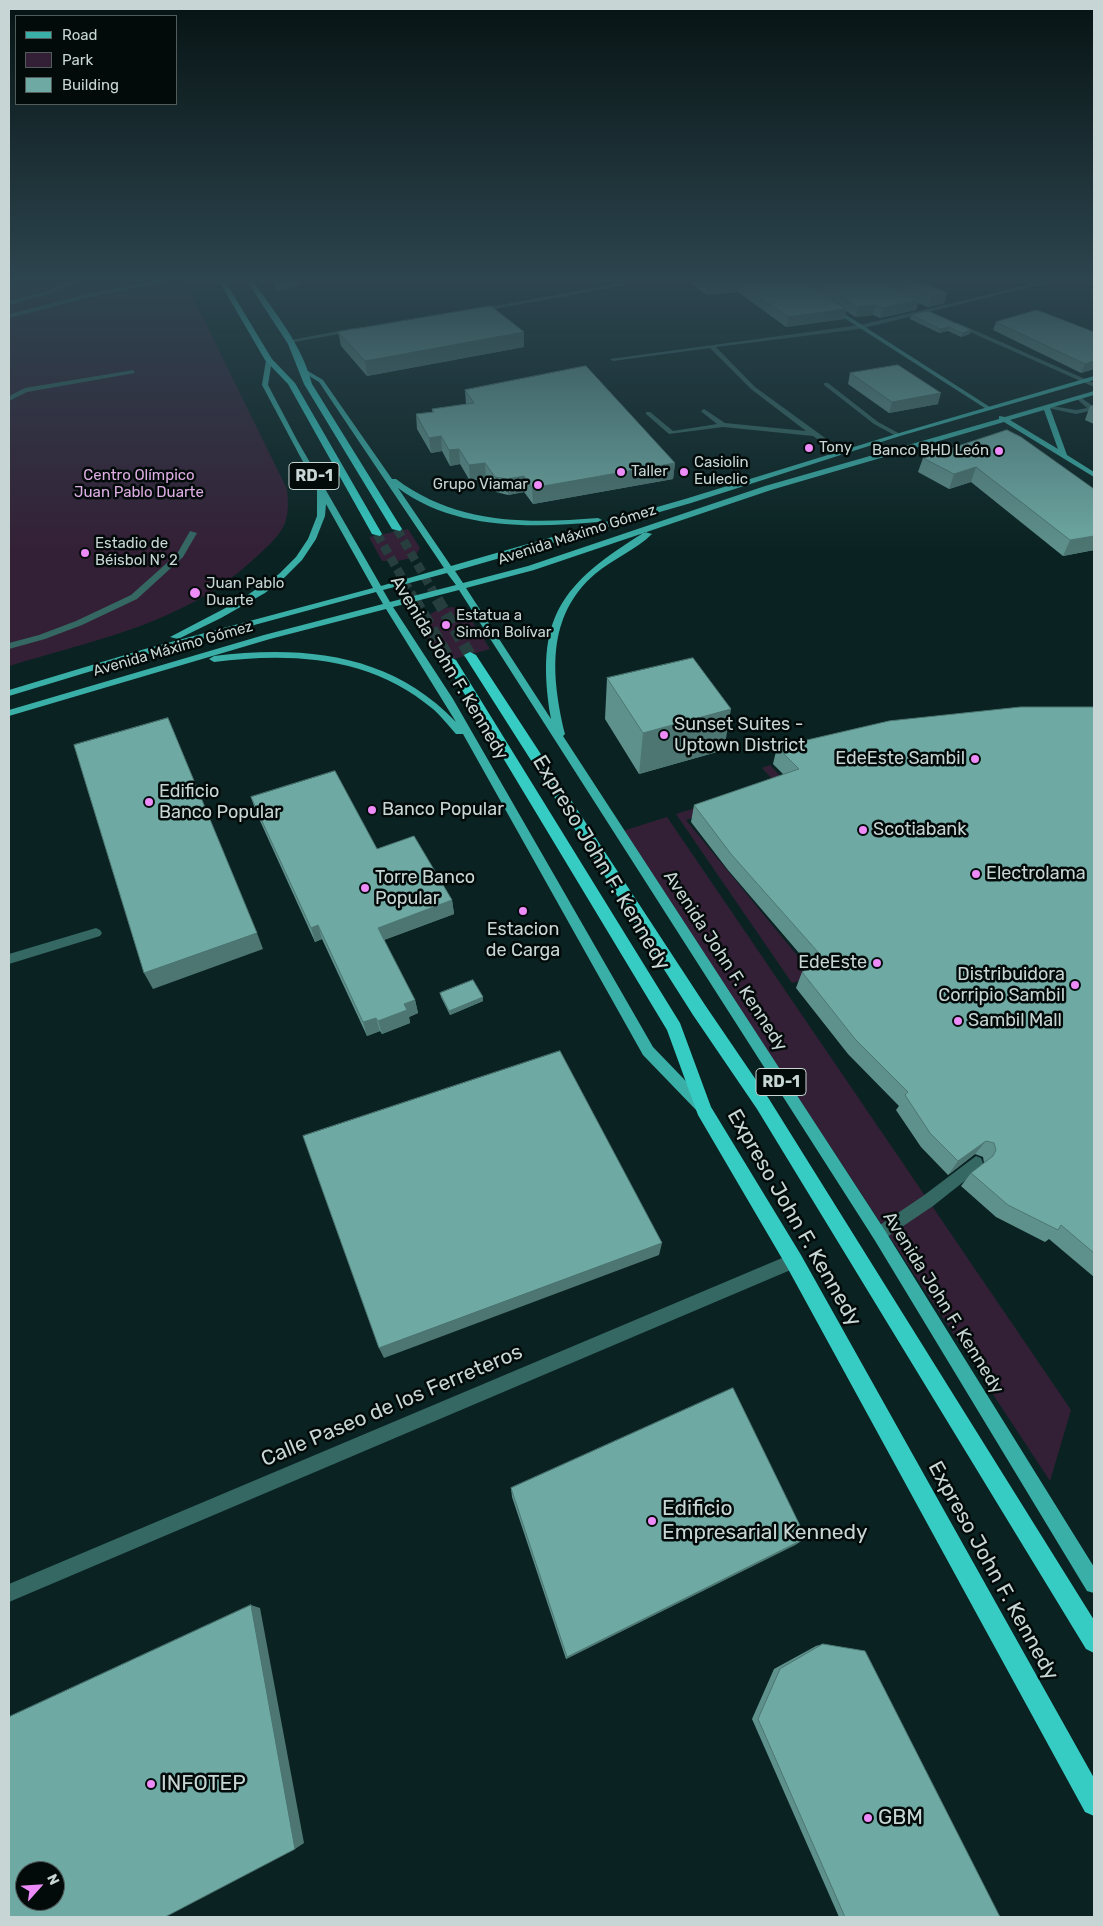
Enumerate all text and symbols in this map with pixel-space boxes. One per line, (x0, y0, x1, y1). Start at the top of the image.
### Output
legend (15, 15, 178, 105)
text: Road (62, 26, 98, 44)
text: Park (62, 51, 93, 69)
text: Building (62, 76, 119, 94)
place label: Tony (819, 439, 852, 457)
marker: Tony (803, 442, 815, 454)
place label: Banco BHD León (872, 442, 989, 460)
marker: Banco BHD León (993, 445, 1005, 457)
place label: Casiolin Euleclic (694, 454, 749, 489)
road number: RD-1 (289, 462, 339, 490)
place label: Taller (631, 463, 668, 481)
marker: Taller (615, 466, 627, 478)
marker: Casiolin Euleclic (678, 466, 690, 478)
park label: Centro Olímpico Juan Pablo Duarte (74, 467, 204, 502)
place label: Grupo Viamar (433, 476, 528, 494)
marker: Grupo Viamar (532, 479, 544, 491)
street label: Avenida Máximo Gómez (496, 501, 658, 569)
place label: Estadio de Béisbol Nº 2 (95, 535, 178, 570)
marker: Estadio de Béisbol Nº 2 (79, 547, 91, 559)
street label: Avenida John F. Kennedy (385, 572, 513, 764)
place label: Juan Pablo Duarte (206, 575, 284, 610)
marker: Juan Pablo Duarte (188, 586, 202, 600)
place label: Estatua a Simón Bolívar (456, 607, 552, 642)
street label: Avenida Máximo Gómez (91, 618, 255, 680)
marker: Estatua a Simón Bolívar (440, 619, 452, 631)
place label: Sunset Suites - Uptown District (674, 714, 805, 756)
marker: Sunset Suites - Uptown District (658, 729, 670, 741)
place label: EdeEste Sambil (835, 748, 965, 770)
street label: Expreso John F. Kennedy (527, 751, 675, 975)
marker: EdeEste Sambil (969, 753, 981, 765)
place label: Edificio Banco Popular (159, 781, 281, 824)
marker: Edificio Banco Popular (143, 796, 155, 808)
place label: Banco Popular (382, 799, 504, 821)
marker: Banco Popular (366, 804, 378, 816)
place label: Scotiabank (873, 819, 967, 841)
marker: Scotiabank (857, 824, 869, 836)
place label: Electrolama (986, 863, 1086, 885)
place label: Torre Banco Popular (375, 867, 475, 910)
street label: Avenida John F. Kennedy (659, 867, 791, 1055)
marker: Electrolama (970, 868, 982, 880)
marker: Torre Banco Popular (359, 882, 371, 894)
marker: Estacion de Carga (517, 905, 529, 917)
place label: Estacion de Carga (486, 919, 560, 962)
place label: EdeEste (798, 952, 867, 974)
marker: EdeEste (871, 957, 883, 969)
place label: Distribuidora Corripio Sambil (938, 964, 1065, 1006)
marker: Distribuidora Corripio Sambil (1069, 979, 1081, 991)
place label: Sambil Mall (968, 1010, 1062, 1032)
marker: Sambil Mall (952, 1015, 964, 1027)
road number: RD-1 (756, 1068, 806, 1096)
street label: Expreso John F. Kennedy (721, 1105, 867, 1331)
street label: Avenida John F. Kennedy (878, 1208, 1008, 1398)
street label: Calle Paseo de los Ferreteros (258, 1339, 526, 1473)
street label: Expreso John F. Kennedy (922, 1457, 1064, 1685)
place label: Edificio Empresarial Kennedy (662, 1496, 868, 1546)
marker: Edificio Empresarial Kennedy (646, 1515, 658, 1527)
place label: INFOTEP (161, 1771, 246, 1797)
marker: INFOTEP (145, 1778, 157, 1790)
place label: GBM (878, 1805, 923, 1831)
marker: GBM (862, 1812, 874, 1824)
north arrow (15, 1861, 65, 1911)
text: N (43, 1871, 63, 1888)

